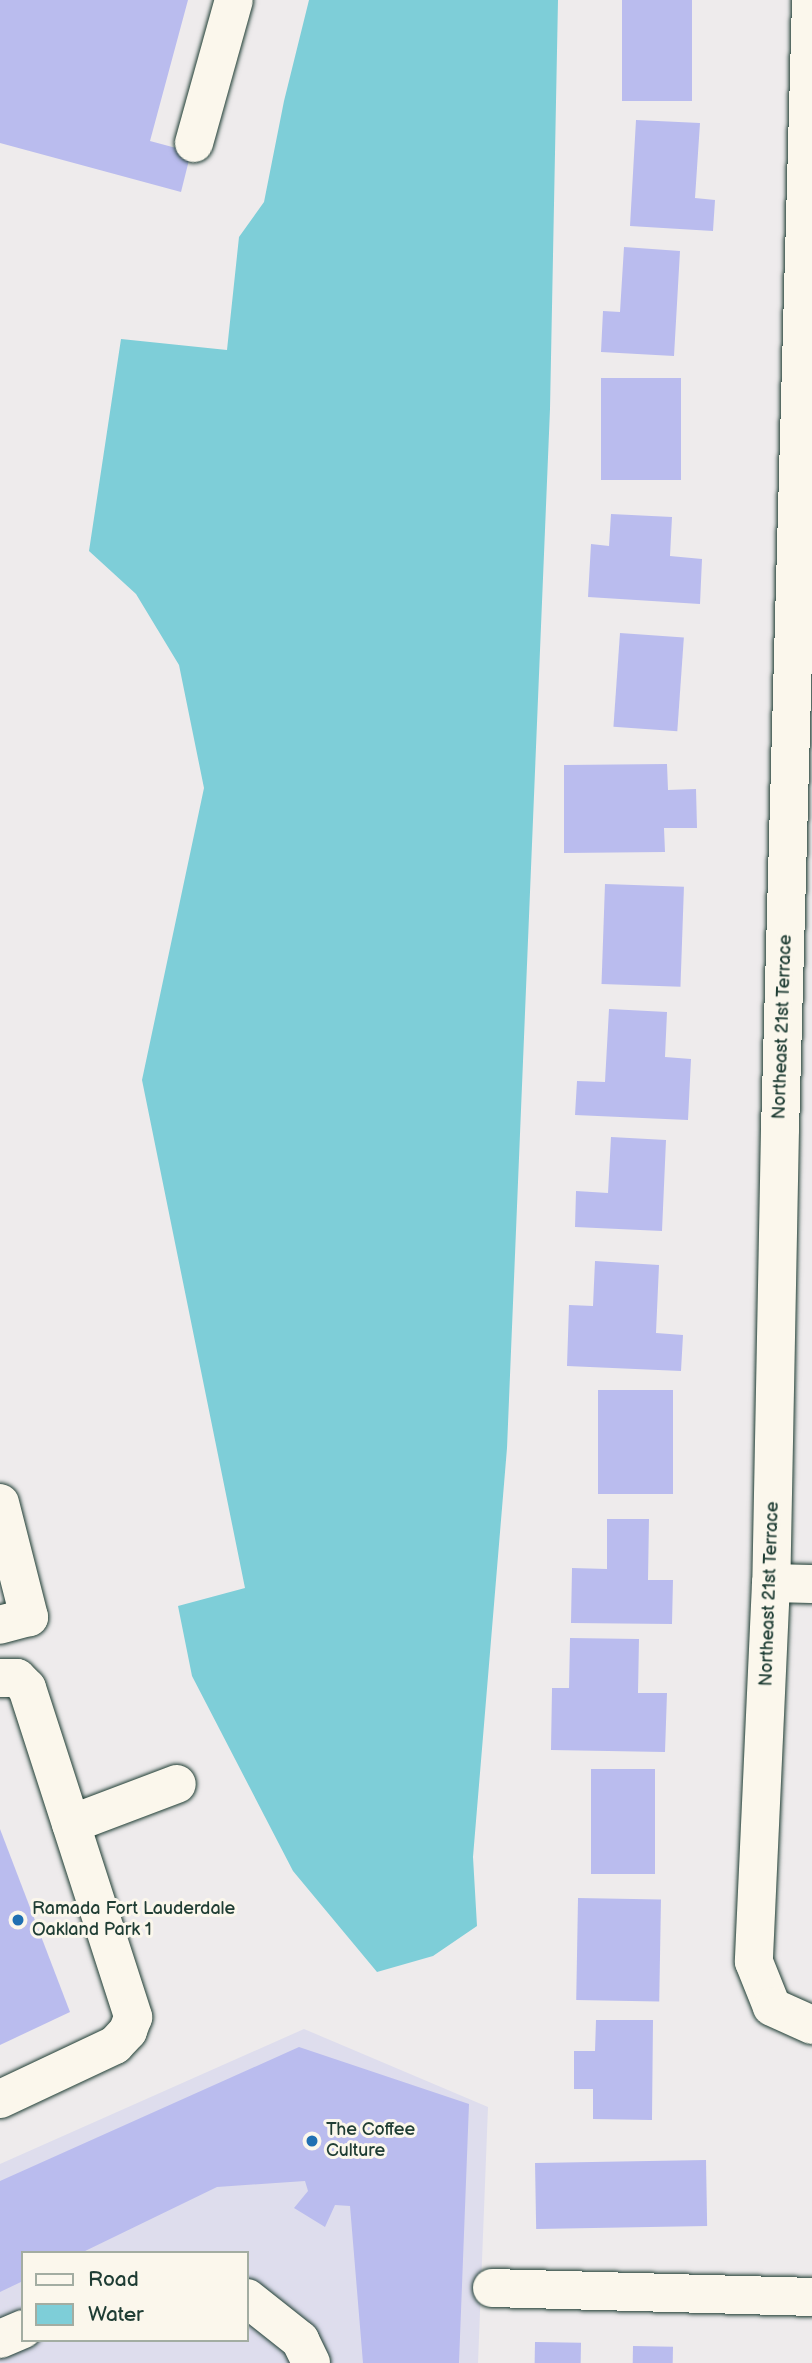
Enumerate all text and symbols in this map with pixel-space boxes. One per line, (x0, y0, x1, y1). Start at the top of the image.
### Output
street label: Northeast 21st Terrace (769, 934, 797, 1120)
street label: Northeast 21st Terrace (756, 1501, 784, 1687)
place label: Ramada Fort Lauderdale Oakland Park 1 (32, 1899, 235, 1941)
marker: Ramada Fort Lauderdale Oakland Park 1 (10, 1912, 26, 1928)
place label: The Coffee Culture (326, 2120, 415, 2162)
marker: The Coffee Culture (304, 2133, 320, 2149)
legend (21, 2251, 248, 2342)
text: Road (88, 2267, 139, 2292)
text: Water (88, 2302, 144, 2327)

